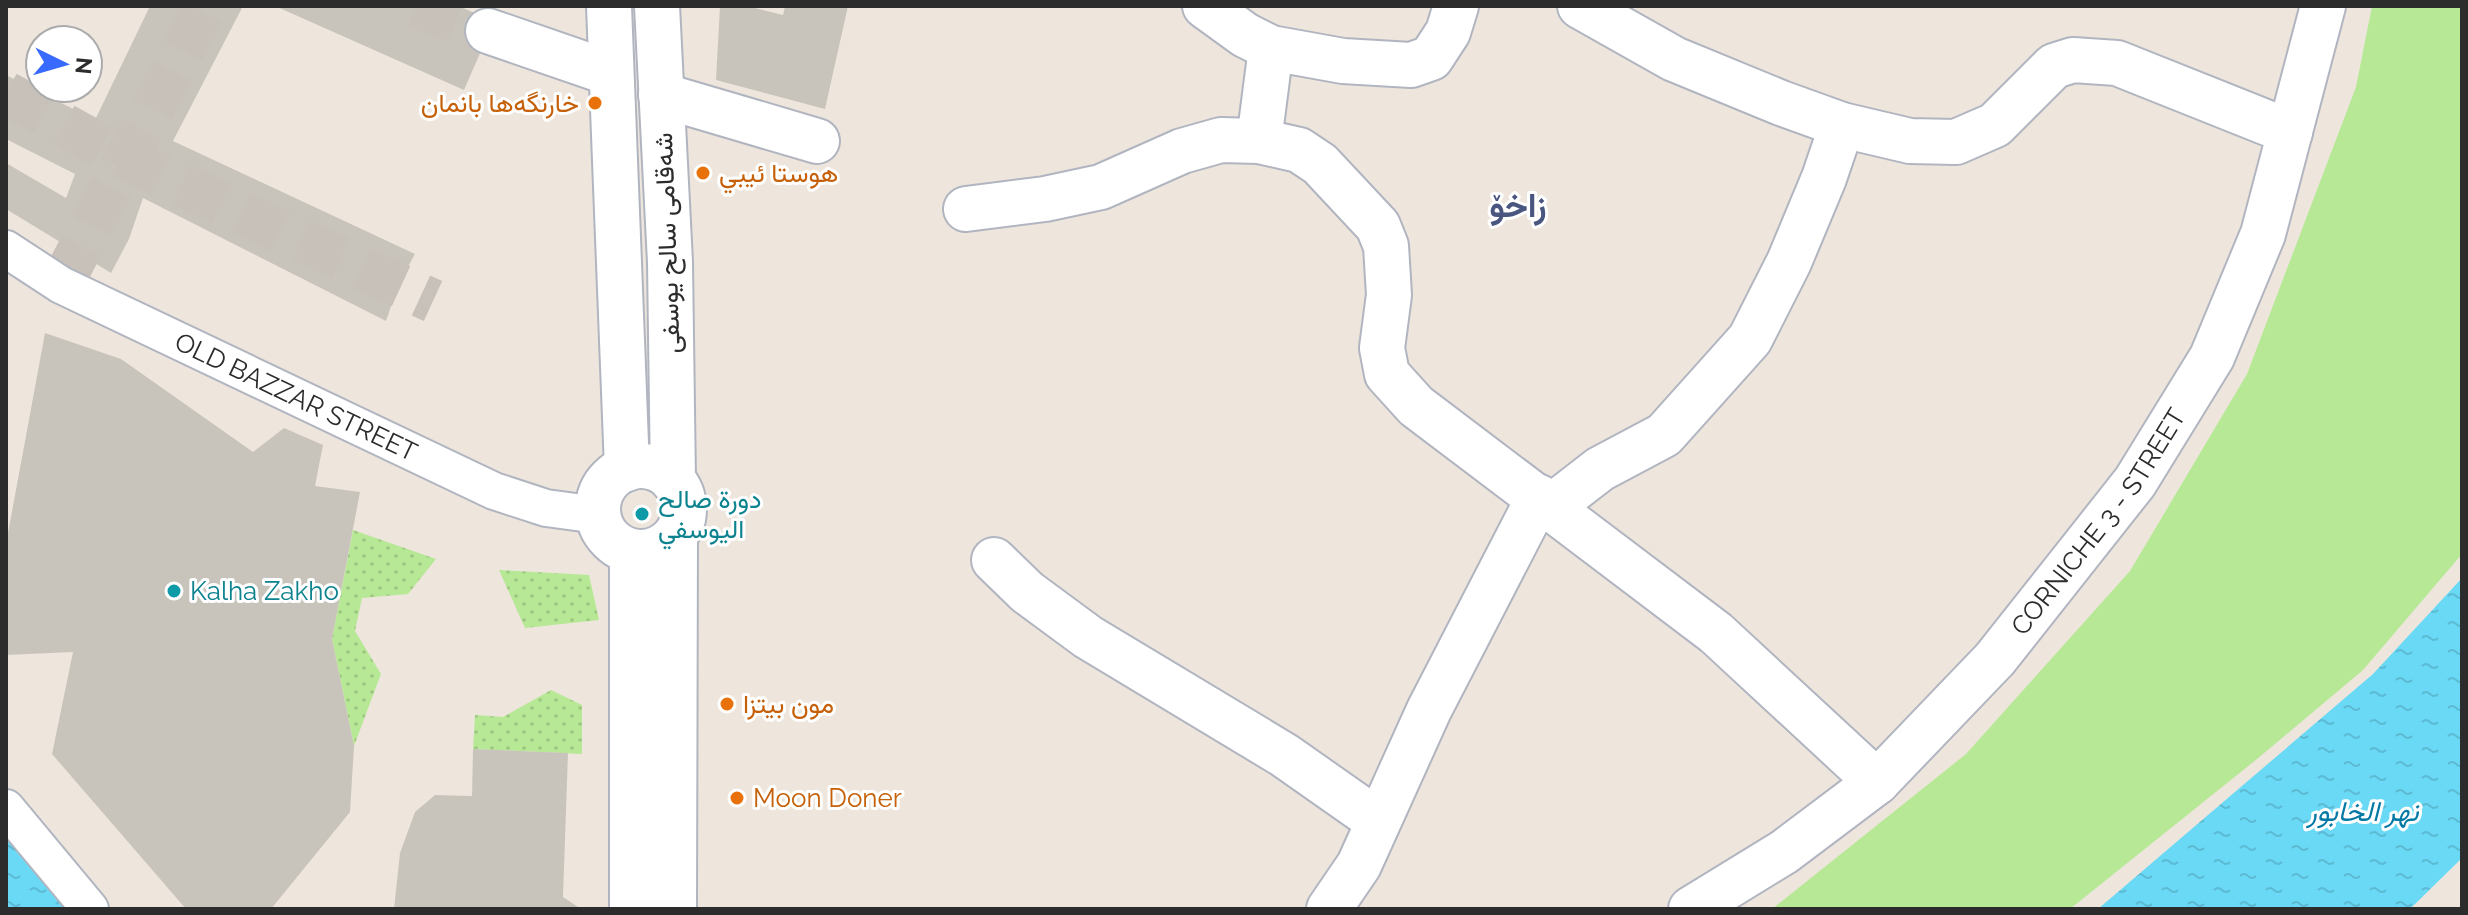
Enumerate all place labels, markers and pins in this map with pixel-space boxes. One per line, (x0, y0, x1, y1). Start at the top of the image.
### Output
place label: خارنگەها بانمان (421, 88, 579, 119)
marker: خارنگەها بانمان (586, 94, 604, 112)
place label: هوستا ئيبي (719, 158, 838, 194)
marker: هوستا ئيبي (694, 164, 712, 182)
place label: دورة صالح اليوسفي (658, 484, 762, 550)
marker: دورة صالح اليوسفي (633, 505, 651, 523)
place label: Kalha Zakho (190, 576, 339, 606)
marker: Kalha Zakho (165, 582, 183, 600)
place label: مون بيتزا (743, 689, 834, 720)
marker: مون بيتزا (718, 695, 736, 713)
place label: Moon Doner (753, 783, 902, 813)
marker: Moon Doner (728, 789, 746, 807)

